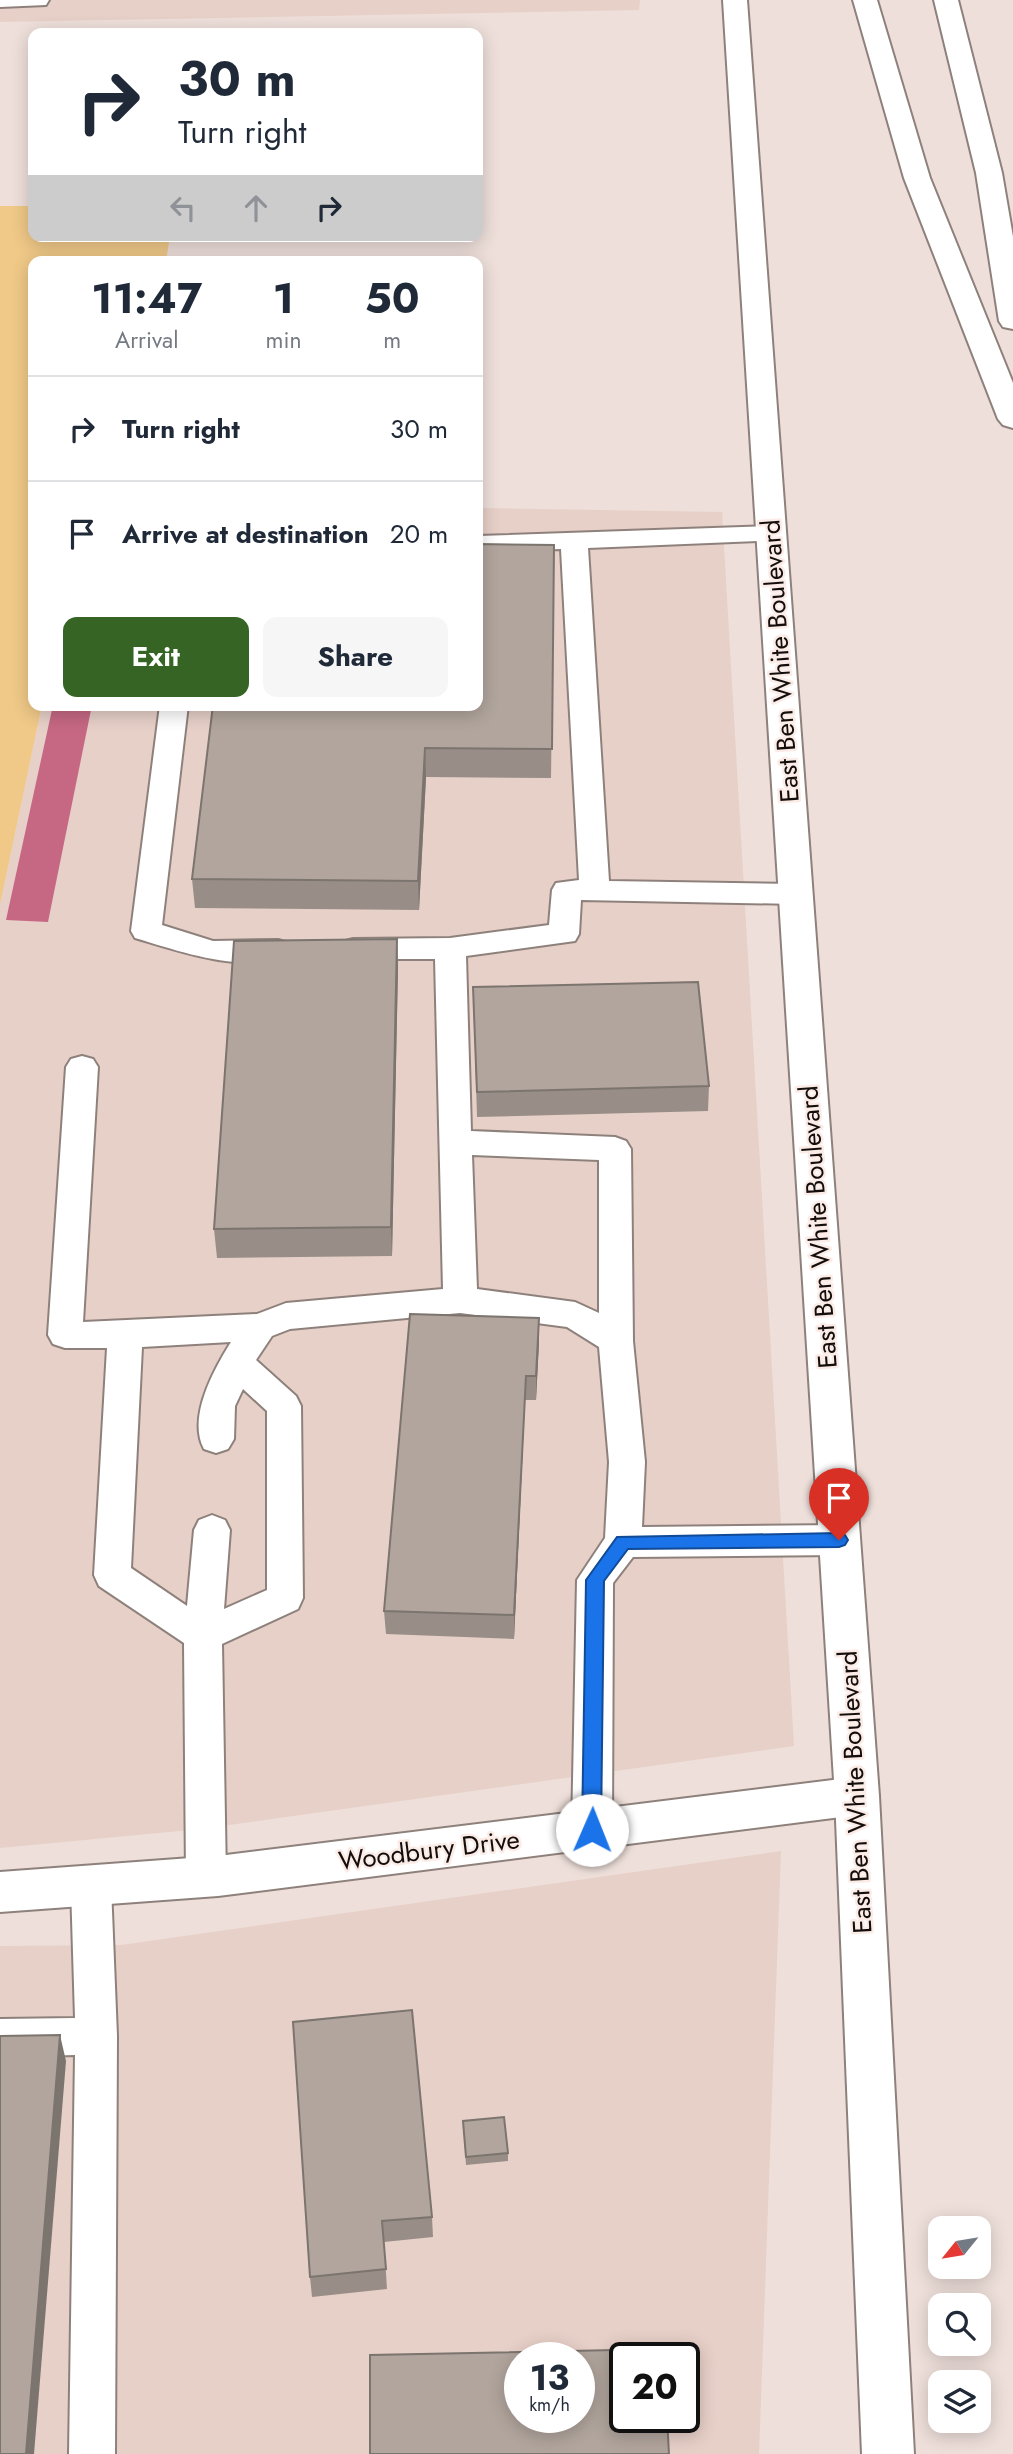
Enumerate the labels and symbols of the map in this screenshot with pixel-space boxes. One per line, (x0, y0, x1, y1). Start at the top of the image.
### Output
street label: East Ben White Boulevard (751, 518, 809, 804)
street label: East Ben White Boulevard (789, 1084, 847, 1370)
pin (809, 1468, 869, 1540)
street label: East Ben White Boulevard (829, 1650, 881, 1934)
position arrow (555, 1793, 629, 1867)
street label: Woodbury Drive (336, 1820, 522, 1880)
north arrow (928, 2216, 990, 2278)
speed limit sign: 20 (609, 2342, 700, 2433)

